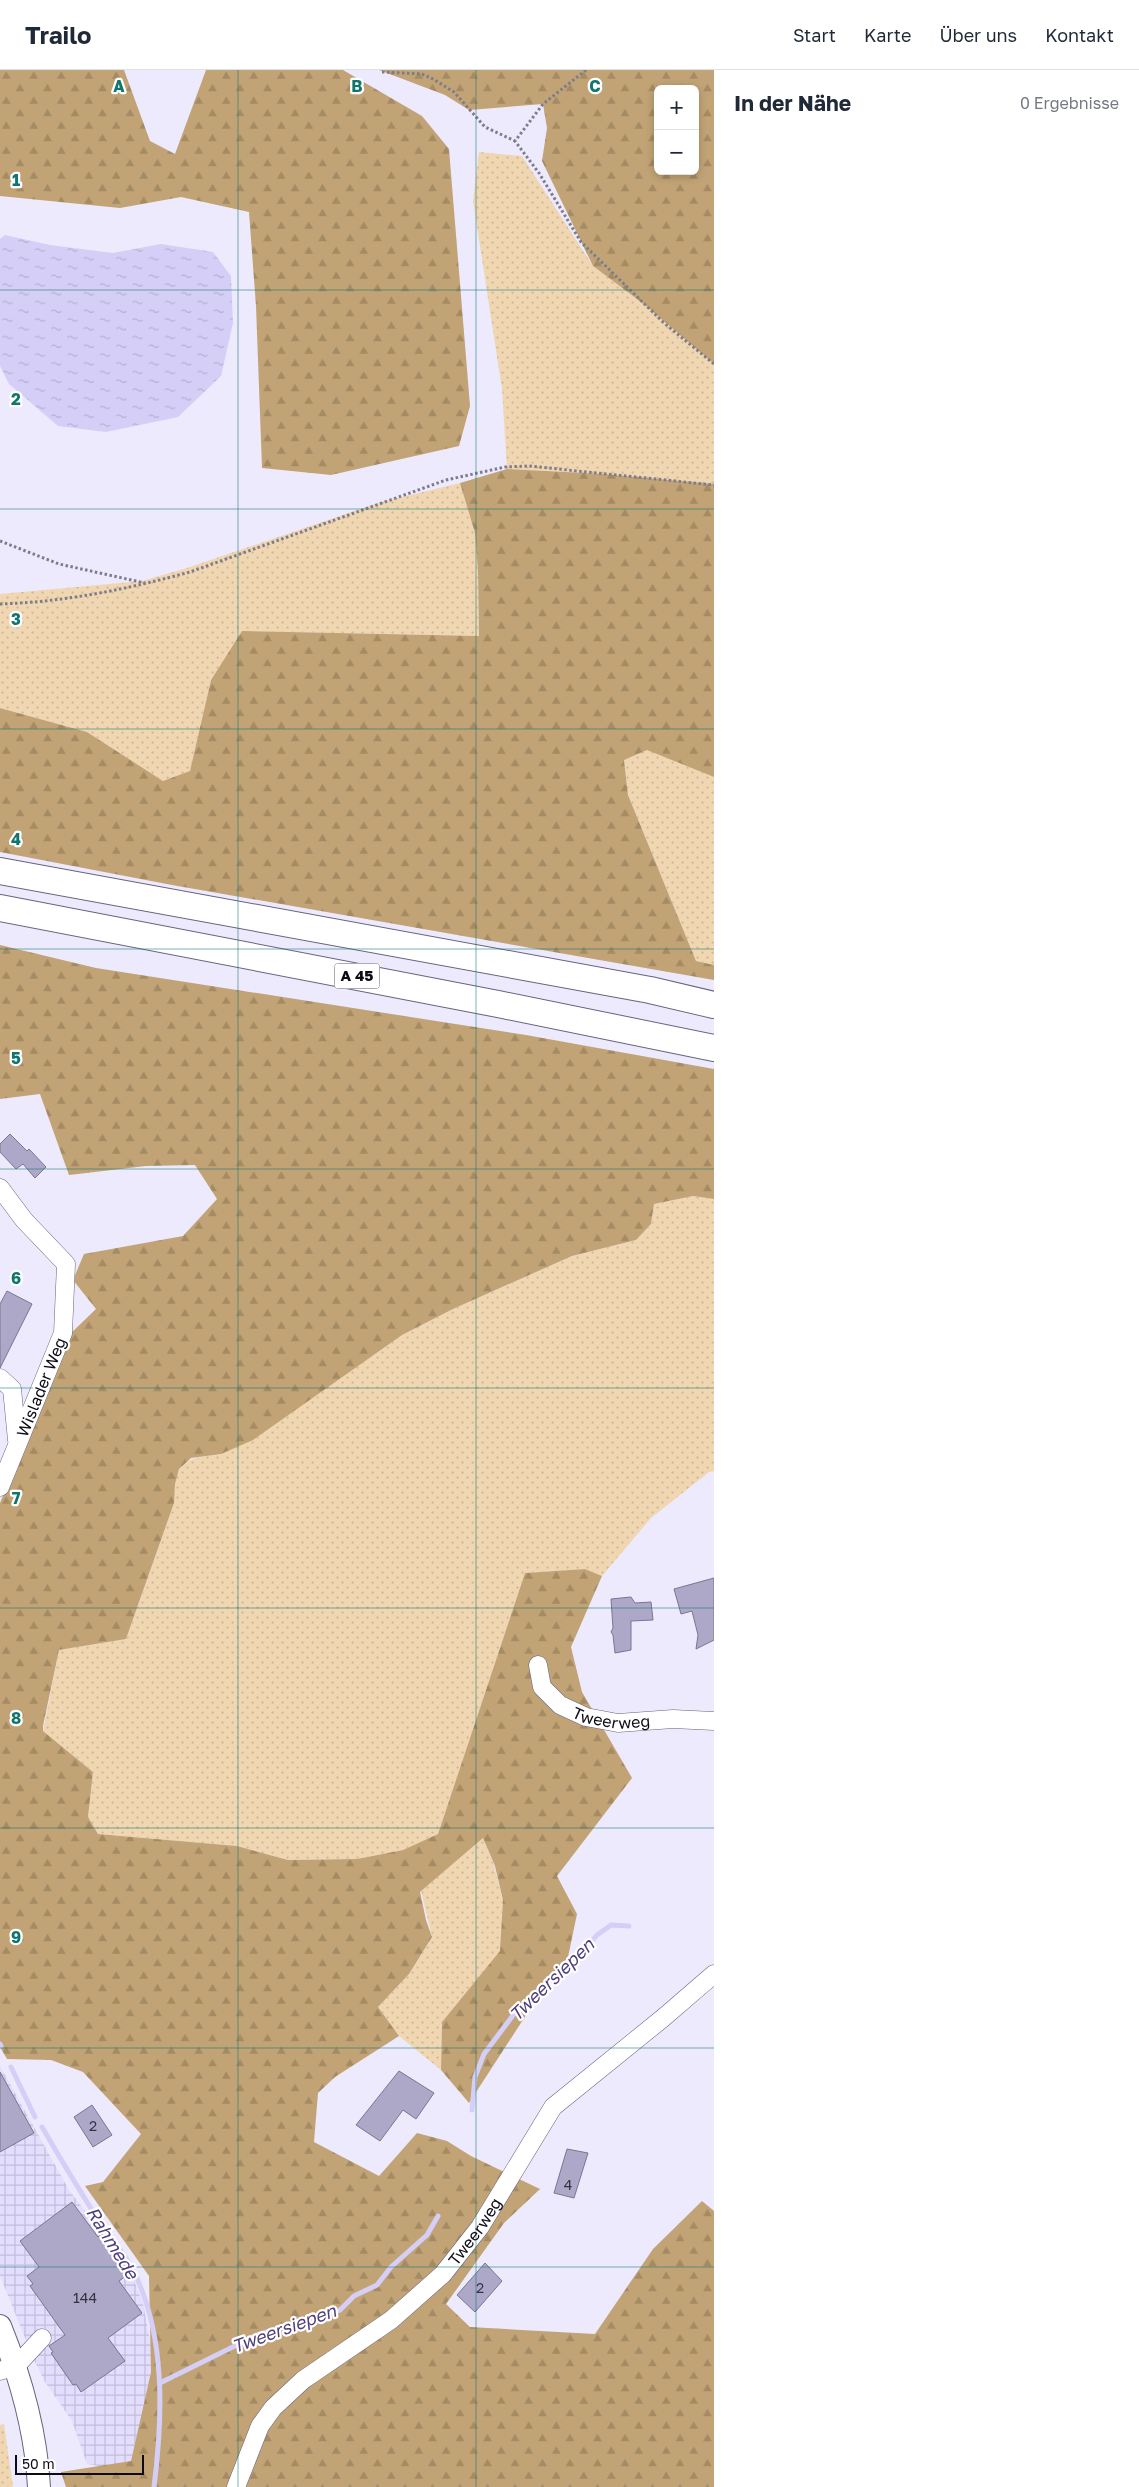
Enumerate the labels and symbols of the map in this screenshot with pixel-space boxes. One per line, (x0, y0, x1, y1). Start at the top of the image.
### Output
text: A (113, 76, 125, 96)
text: B (351, 76, 363, 96)
text: C (589, 76, 601, 96)
text: 1 (12, 170, 20, 190)
text: 2 (11, 389, 21, 409)
text: 3 (11, 609, 21, 629)
text: 4 (11, 829, 21, 849)
road number: A 45 (334, 964, 380, 988)
text: 5 (11, 1048, 21, 1068)
text: 6 (11, 1268, 21, 1288)
street label: Wislader Weg (12, 1334, 70, 1440)
text: 7 (12, 1488, 21, 1508)
street label: Tweerweg (569, 1702, 651, 1733)
text: 8 (11, 1708, 21, 1728)
text: 9 (11, 1927, 21, 1947)
water label: Tweersiepen (504, 1933, 599, 2025)
house number: 2 (89, 2117, 97, 2134)
house number: 4 (564, 2176, 572, 2193)
street label: Tweerweg (444, 2194, 506, 2269)
water label: Rahmede (82, 2202, 145, 2284)
house number: 2 (476, 2279, 484, 2296)
house number: 144 (73, 2289, 97, 2306)
water label: Tweersiepen (229, 2299, 340, 2357)
scale bar (15, 2452, 144, 2475)

